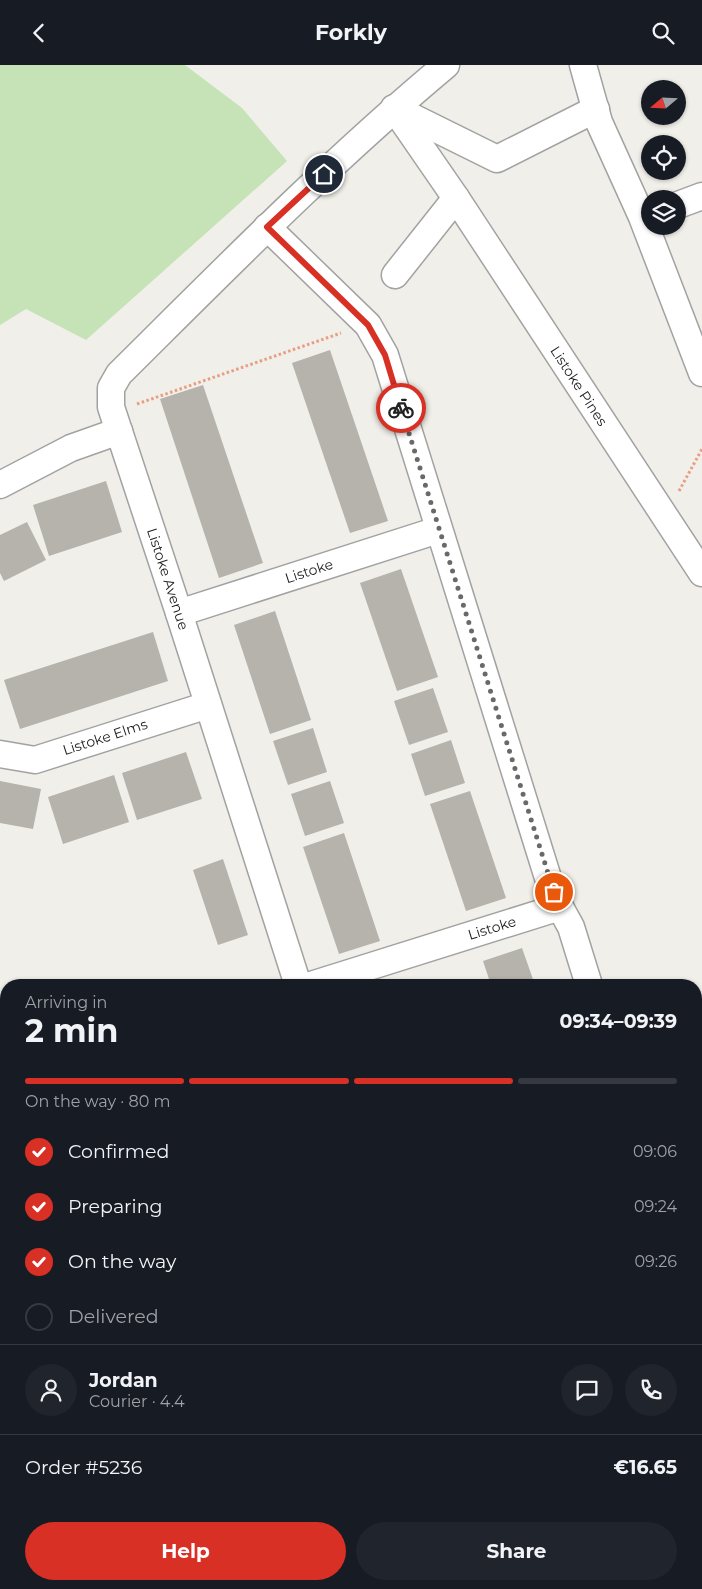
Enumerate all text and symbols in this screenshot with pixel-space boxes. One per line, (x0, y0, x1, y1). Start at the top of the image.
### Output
icon: back (25, 19, 53, 47)
text: Forkly (315, 19, 387, 46)
icon: search (649, 19, 677, 47)
north arrow (641, 80, 686, 125)
map controls (641, 80, 686, 235)
button: locate (641, 135, 686, 180)
pin (303, 153, 345, 195)
icon: home (310, 160, 338, 188)
button: layers (641, 190, 686, 235)
street label: Listoke Pines (546, 343, 612, 430)
courier (376, 383, 426, 433)
icon: bike (387, 394, 415, 422)
street label: Listoke Avenue (143, 526, 193, 632)
street label: Listoke (283, 555, 335, 587)
street label: Listoke Elms (60, 715, 150, 759)
pin (533, 871, 575, 913)
icon: bag (540, 878, 568, 906)
street label: Listoke (466, 912, 518, 944)
text: Arriving in (25, 993, 107, 1012)
text: 09:34–09:39 (560, 1010, 677, 1033)
text: 2 min (25, 1011, 118, 1050)
text: On the way · 80 m (25, 1092, 171, 1111)
icon: check (25, 1138, 53, 1166)
text: Confirmed (68, 1140, 169, 1163)
text: 09:06 (633, 1142, 677, 1161)
icon: check (25, 1193, 53, 1221)
text: Preparing (68, 1195, 163, 1218)
text: 09:24 (634, 1197, 677, 1216)
icon: check (25, 1248, 53, 1276)
text: On the way (68, 1250, 176, 1273)
text: 09:26 (634, 1252, 677, 1271)
text: Delivered (68, 1305, 159, 1328)
button: person (25, 1364, 77, 1416)
button: chat (561, 1364, 613, 1416)
button: phone (625, 1364, 677, 1416)
text: Jordan (89, 1369, 158, 1392)
text: Courier · 4.4 (89, 1392, 185, 1411)
text: Order #5236 (25, 1456, 142, 1479)
text: €16.65 (614, 1456, 677, 1479)
button: Help (25, 1522, 346, 1580)
button: Share (356, 1522, 677, 1580)

